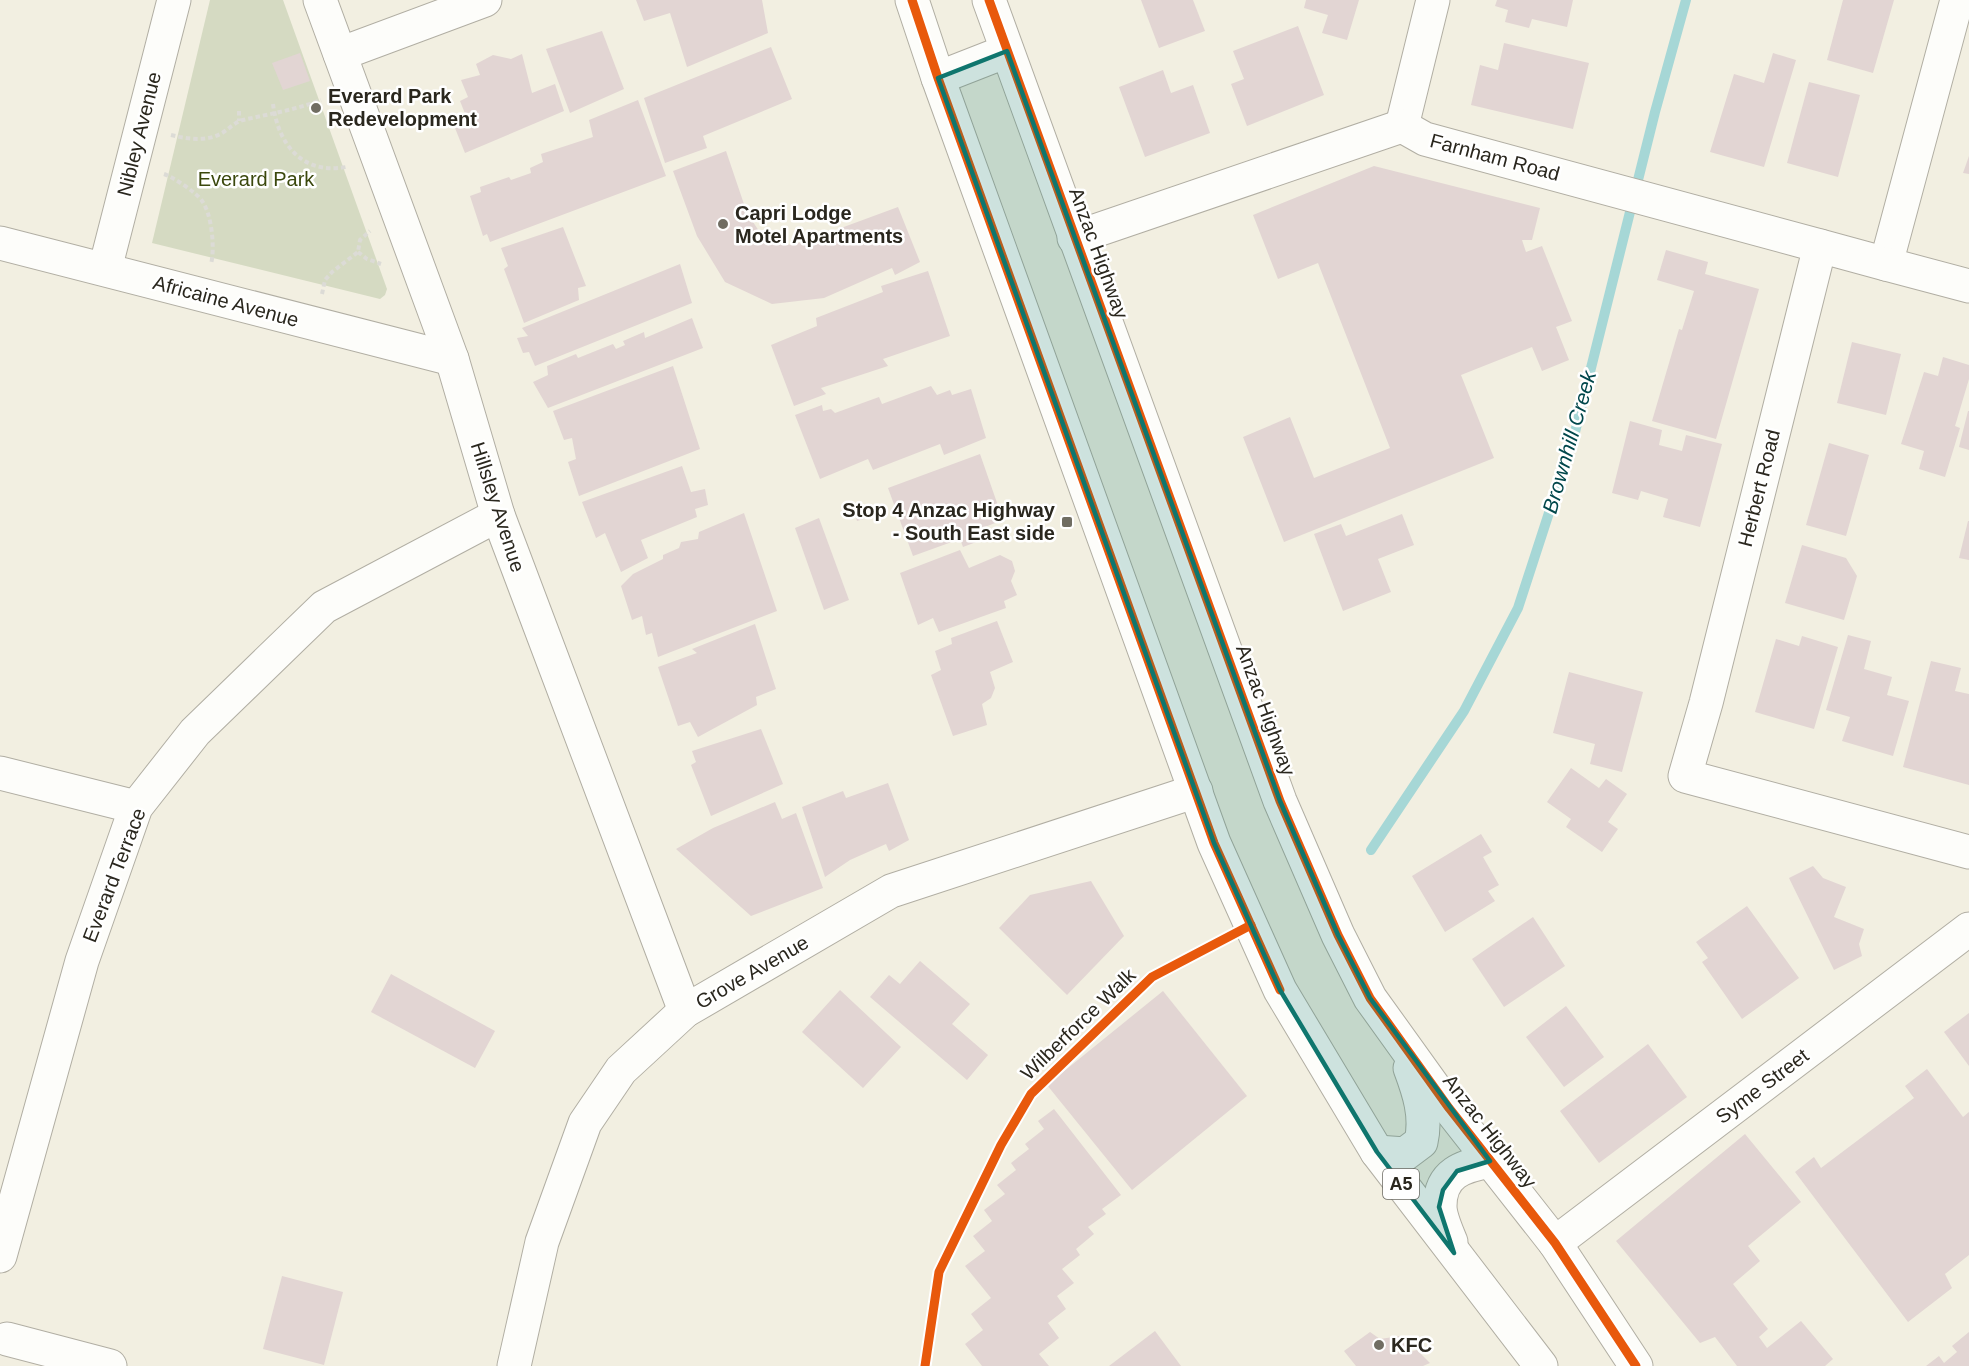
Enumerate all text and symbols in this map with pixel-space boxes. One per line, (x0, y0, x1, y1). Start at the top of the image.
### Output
street label: Nibley Avenue (113, 69, 165, 199)
place label: Everard Park Redevelopment (328, 85, 477, 130)
marker: Everard Park Redevelopment (309, 101, 323, 115)
street label: Farnham Road (1428, 129, 1562, 185)
park label: Everard Park (198, 168, 315, 190)
street label: Anzac Highway (1065, 184, 1133, 322)
place label: Capri Lodge Motel Apartments (735, 202, 903, 247)
marker: Capri Lodge Motel Apartments (716, 217, 730, 231)
street label: Africaine Avenue (151, 271, 301, 331)
water label: Brownhill Creek (1538, 367, 1601, 516)
street label: Herbert Road (1734, 427, 1784, 549)
street label: Hillsley Avenue (467, 439, 529, 575)
place label: Stop 4 Anzac Highway - South East side (842, 499, 1056, 544)
marker: Stop 4 Anzac Highway - South East side (1060, 515, 1074, 529)
street label: Anzac Highway (1232, 641, 1300, 779)
street label: Everard Terrace (78, 805, 150, 945)
street label: Grove Avenue (692, 931, 812, 1013)
street label: Wilberforce Walk (1016, 963, 1140, 1084)
street label: Syme Street (1711, 1044, 1813, 1128)
street label: Anzac Highway (1439, 1070, 1541, 1192)
road number: A5 (1383, 1169, 1419, 1199)
place label: KFC (1391, 1334, 1432, 1356)
marker: KFC (1372, 1338, 1386, 1352)

